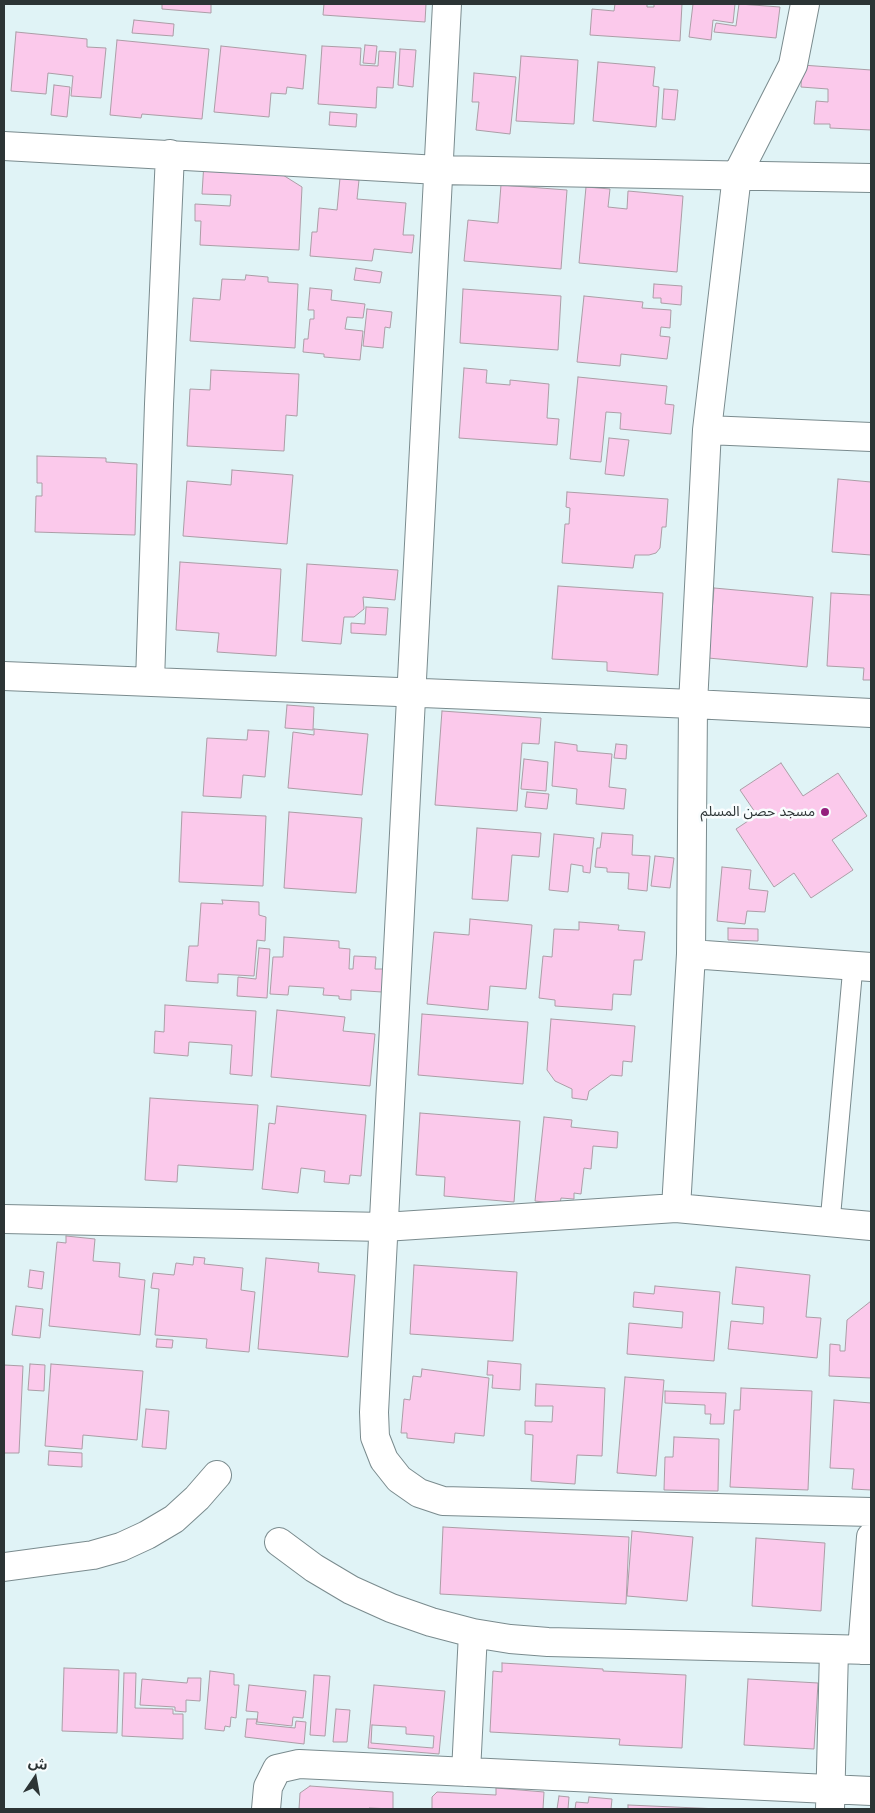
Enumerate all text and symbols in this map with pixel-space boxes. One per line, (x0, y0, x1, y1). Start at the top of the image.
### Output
place label: مسجد حصن المسلم (701, 804, 815, 820)
marker: مسجد حصن المسلم (819, 806, 831, 818)
north arrow (10, 1753, 60, 1803)
text: ش (27, 1753, 49, 1774)

